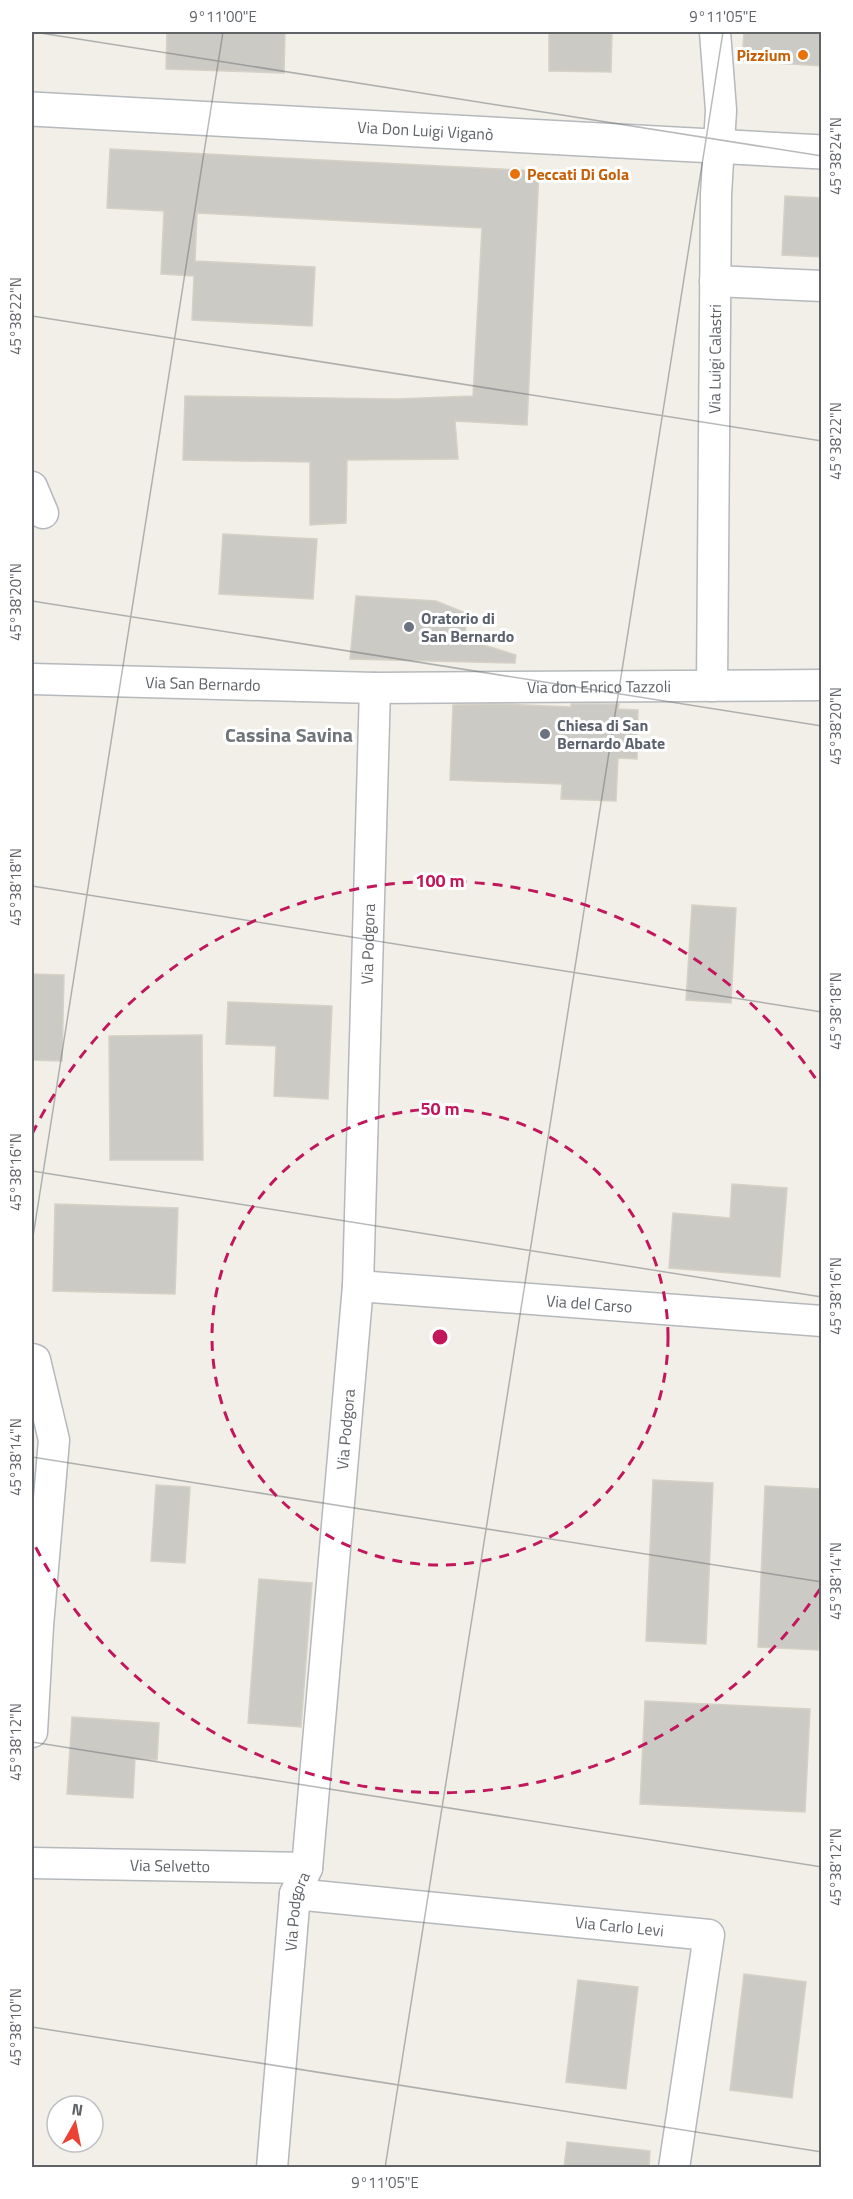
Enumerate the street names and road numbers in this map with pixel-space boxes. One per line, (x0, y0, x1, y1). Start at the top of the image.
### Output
street label: Via Don Luigi Viganò (357, 115, 494, 146)
street label: Via Luigi Calastri (702, 304, 727, 414)
street label: Via San Bernardo (145, 670, 261, 697)
street label: Via don Enrico Tazzoli (527, 674, 671, 699)
street label: Via Podgora (355, 903, 381, 985)
street label: Via del Carso (545, 1288, 633, 1319)
street label: Via Podgora (330, 1388, 361, 1471)
street label: Via Selvetto (130, 1853, 210, 1878)
street label: Via Podgora (278, 1868, 316, 1952)
street label: Via Carlo Levi (574, 1910, 665, 1942)

